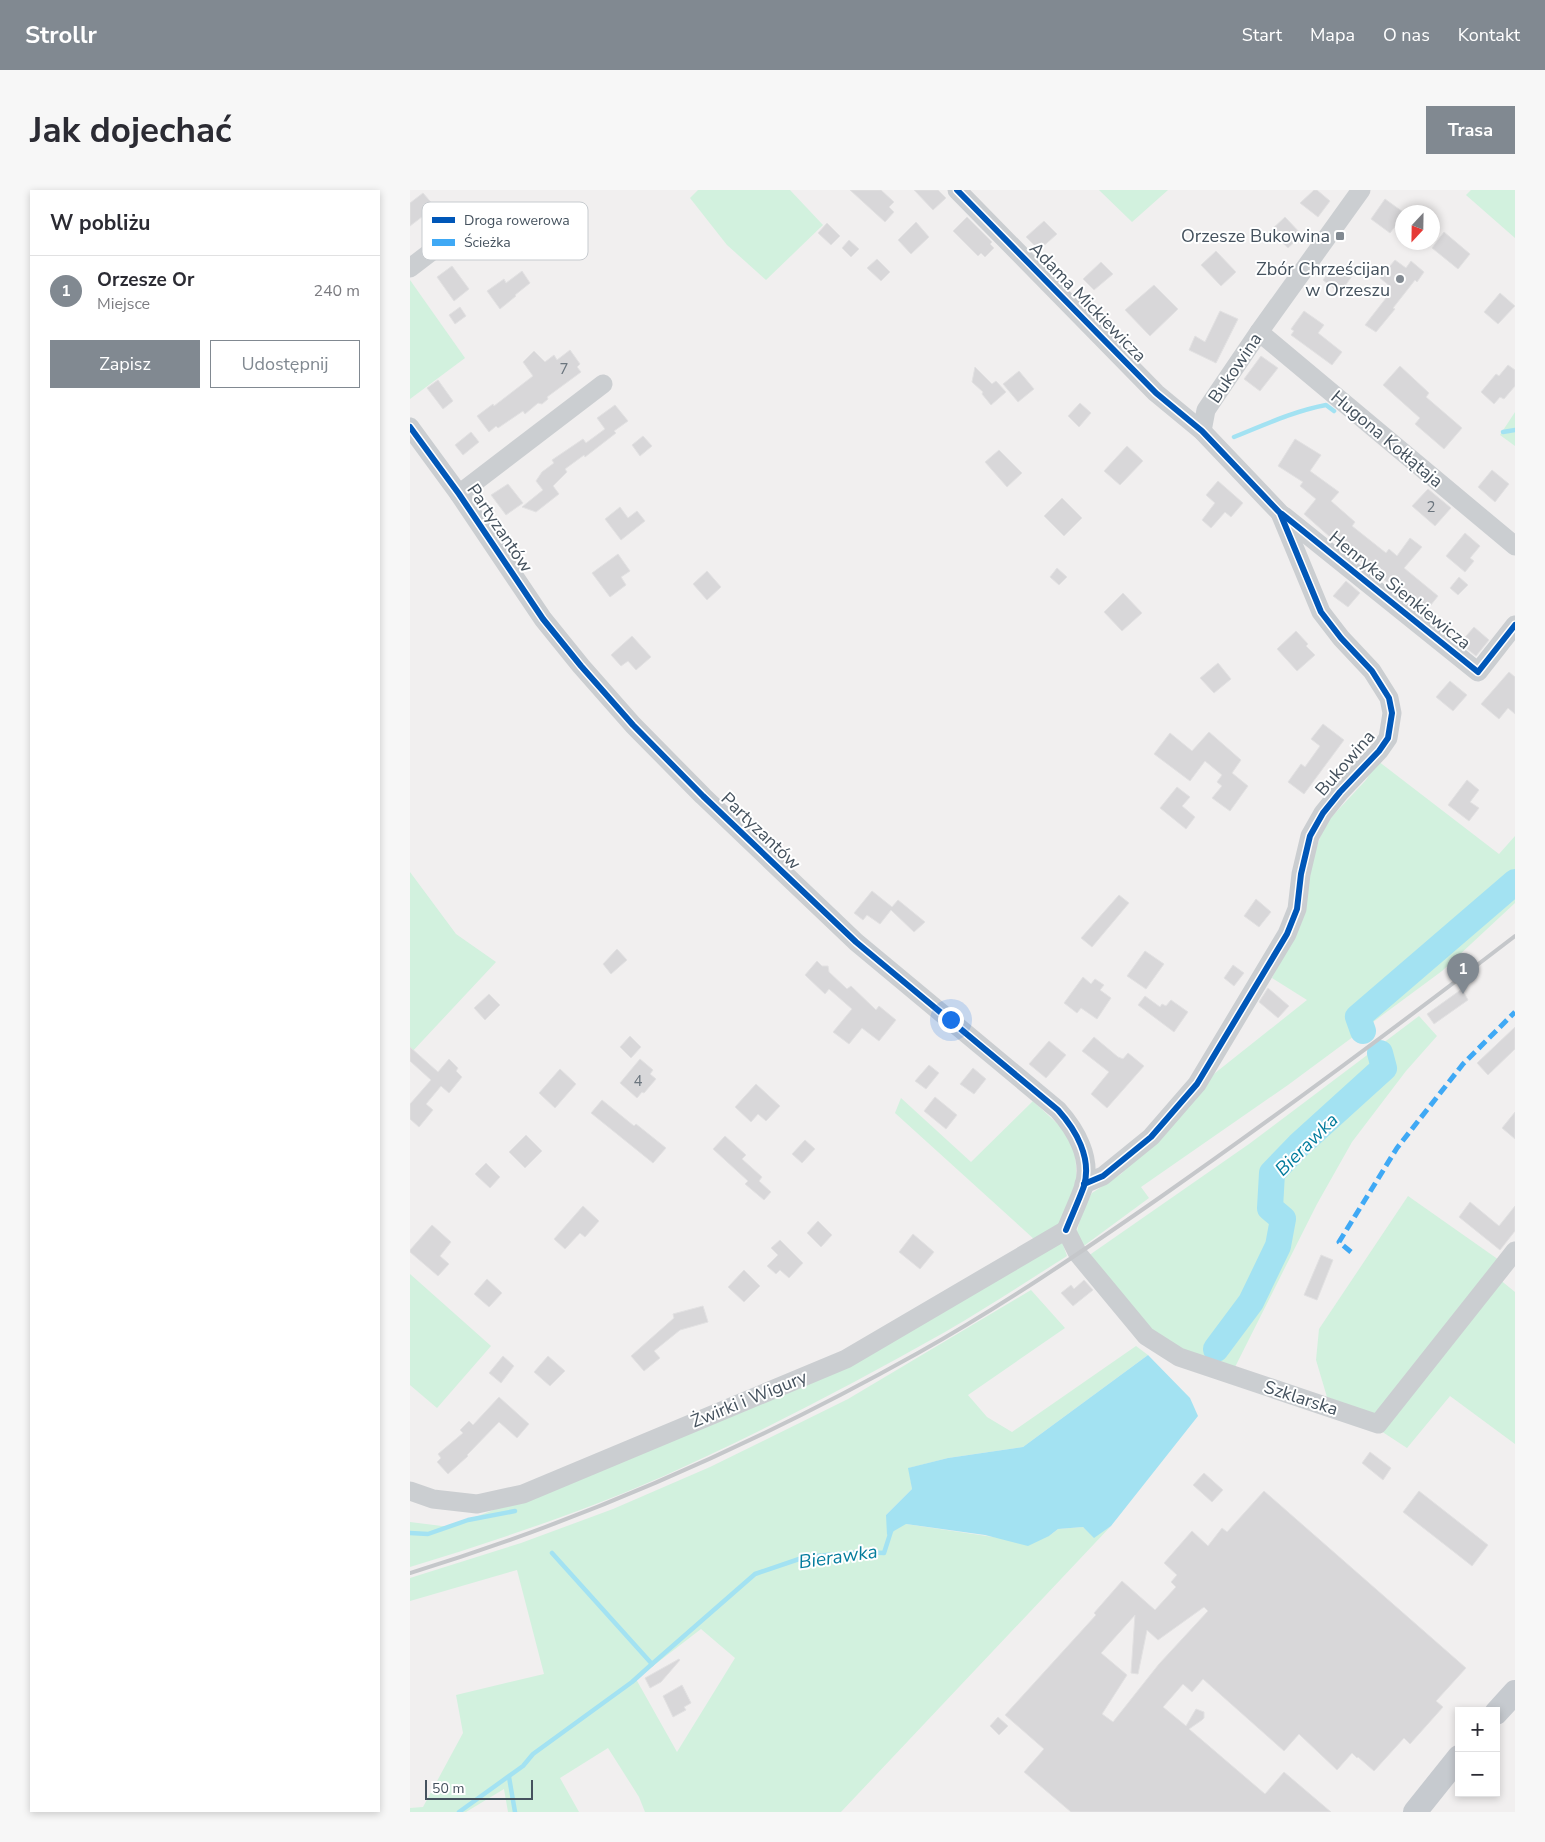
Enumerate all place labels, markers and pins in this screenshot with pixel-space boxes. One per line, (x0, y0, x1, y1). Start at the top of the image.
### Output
place label: Orzesze Bukowina (1181, 224, 1330, 248)
marker: Orzesze Bukowina (1334, 230, 1346, 242)
place label: Zbór Chrześcijan w Orzeszu (1256, 257, 1390, 302)
marker: Zbór Chrześcijan w Orzeszu (1394, 273, 1406, 285)
pin: 1 (1447, 953, 1479, 994)

